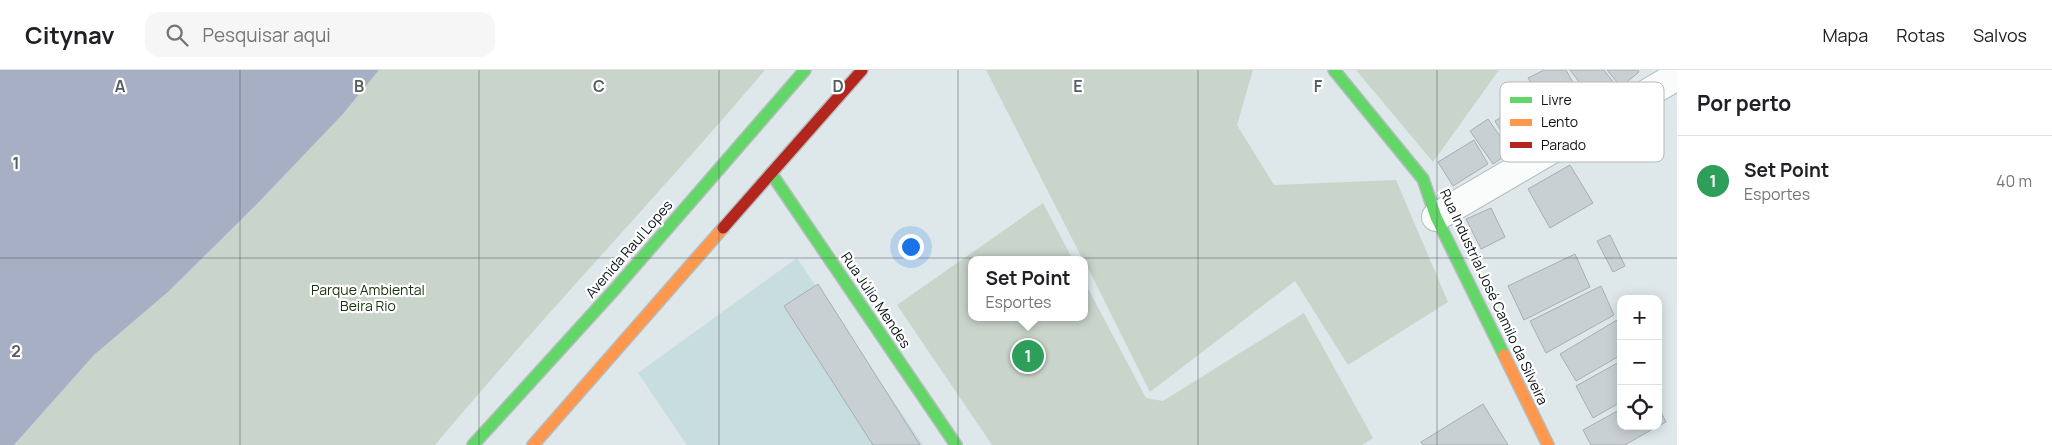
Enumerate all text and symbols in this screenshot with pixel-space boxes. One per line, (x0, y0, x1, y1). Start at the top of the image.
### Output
search box (145, 12, 495, 57)
text: Citynav (25, 18, 115, 51)
icon: search (163, 21, 191, 49)
text: Pesquisar aqui (203, 22, 331, 48)
text: Mapa (1822, 23, 1868, 47)
text: Rotas (1896, 23, 1945, 47)
text: Salvos (1973, 23, 2027, 47)
text: A (115, 75, 126, 97)
text: B (354, 75, 364, 97)
text: C (593, 75, 605, 97)
text: D (832, 75, 844, 97)
text: E (1073, 75, 1083, 97)
text: F (1314, 75, 1323, 97)
legend (1500, 82, 1664, 162)
text: Por perto (1697, 89, 1791, 117)
text: Livre (1541, 90, 1572, 109)
text: Lento (1541, 112, 1578, 131)
text: Parado (1541, 135, 1586, 154)
text: 1 (12, 152, 20, 174)
text: Set Point (1744, 157, 1829, 183)
text: 1 (1709, 170, 1717, 192)
text: 40 m (1996, 170, 2032, 192)
text: Esportes (1744, 183, 1810, 205)
street label: Rua Industrial José Camilo da Silveira (1436, 186, 1553, 408)
street label: Avenida Raul Lopes (581, 196, 676, 302)
your location (898, 234, 924, 260)
street label: Rua Júlio Mendes (837, 248, 916, 351)
popup (968, 256, 1088, 321)
text: Set Point (985, 265, 1071, 291)
park label: Parque Ambiental Beira Rio (311, 280, 425, 315)
text: Esportes (985, 291, 1052, 313)
map controls (1617, 295, 1662, 430)
button: + (1617, 295, 1662, 340)
pin: 1 (1012, 337, 1044, 375)
text: 2 (11, 340, 21, 362)
button: − (1617, 340, 1662, 385)
button: locate (1617, 385, 1662, 430)

